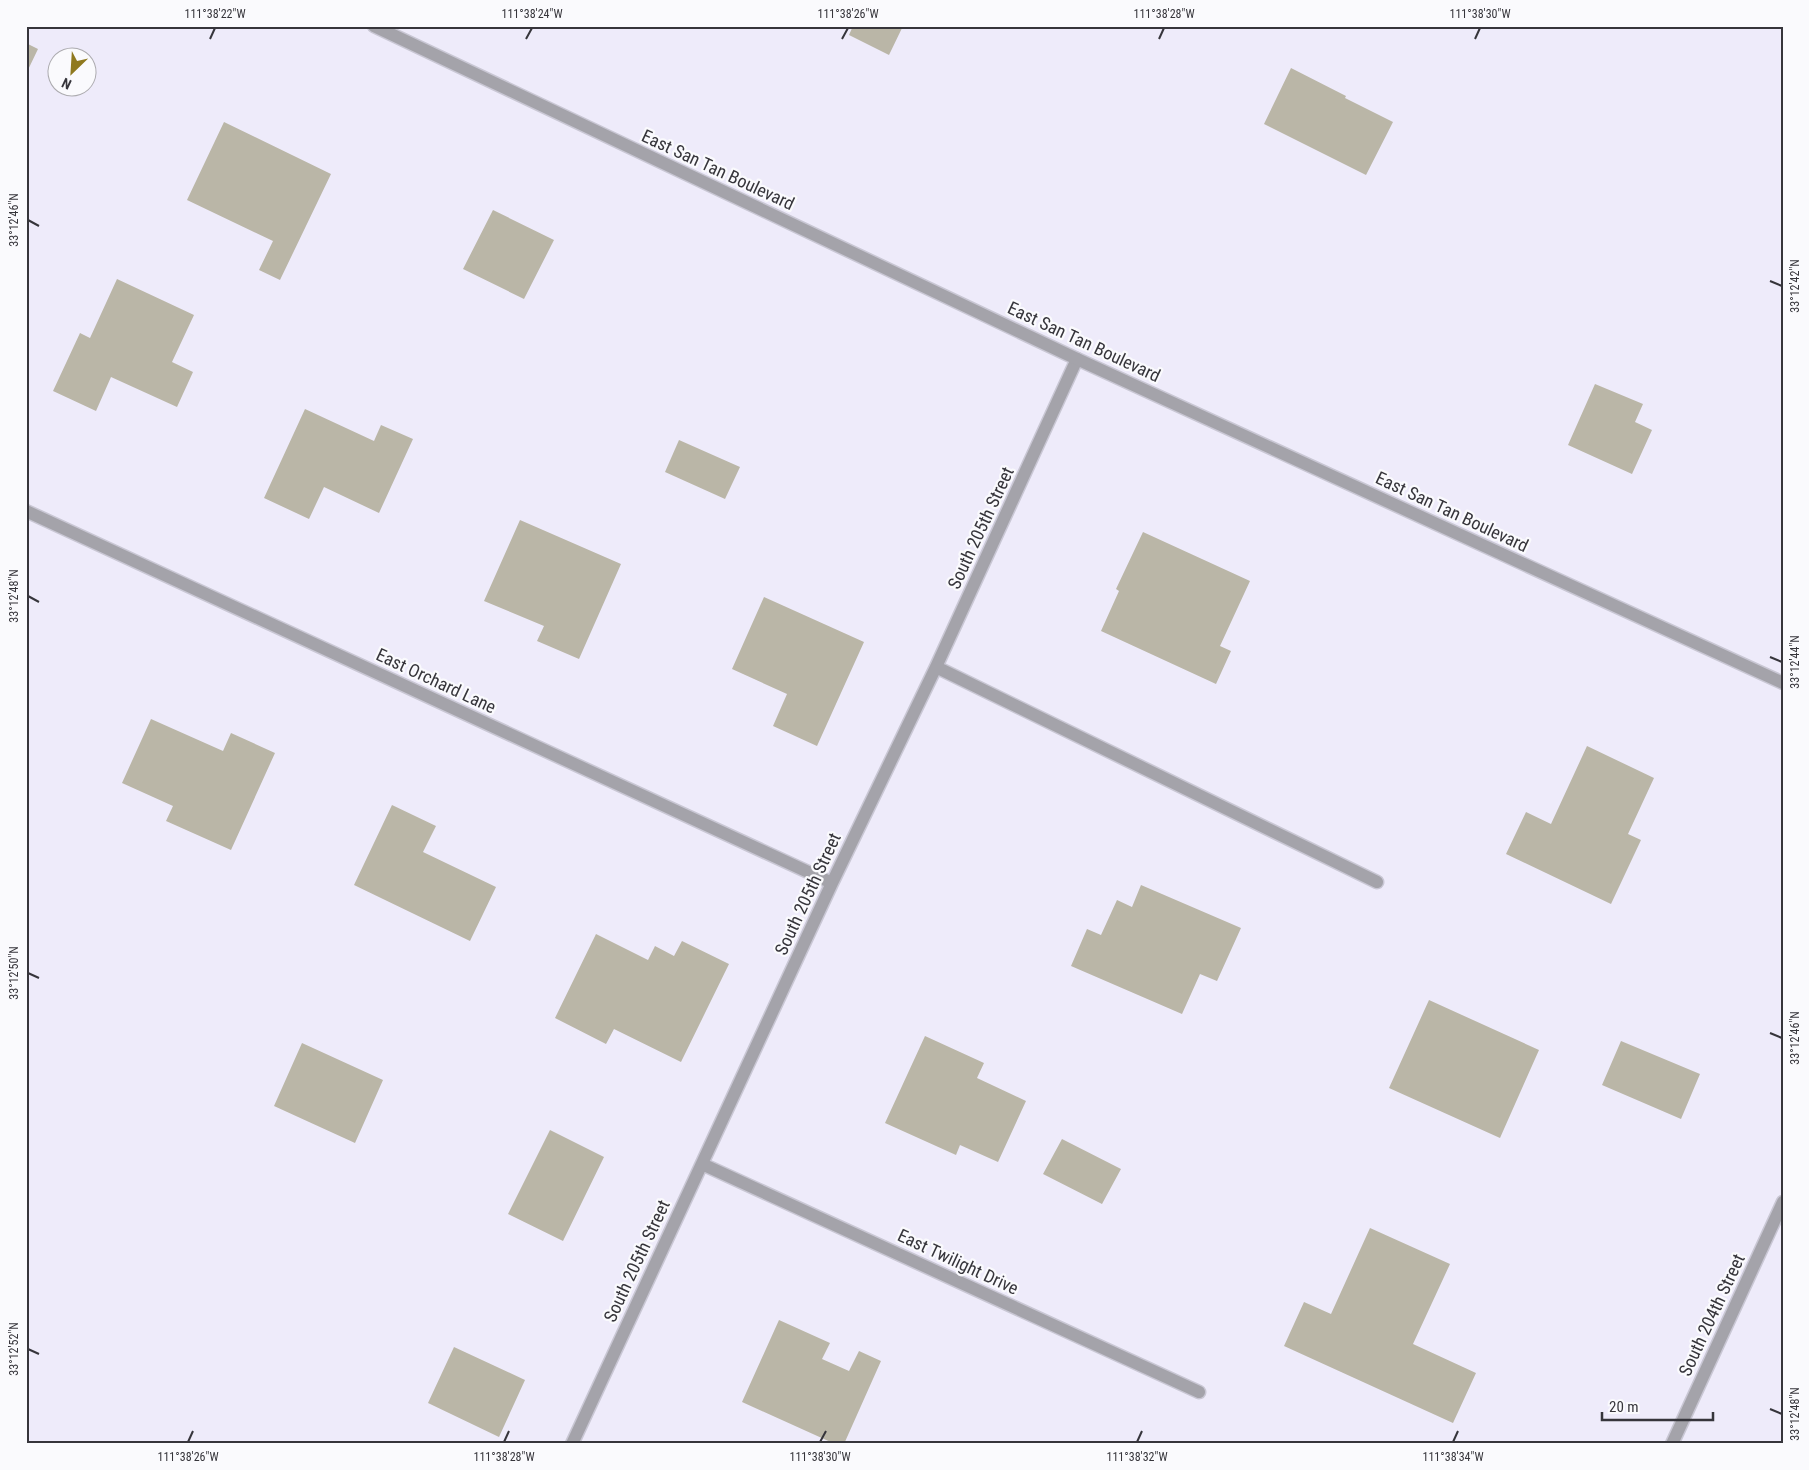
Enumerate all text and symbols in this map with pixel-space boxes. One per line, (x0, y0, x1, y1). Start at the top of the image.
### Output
text: 111°38'22"W (184, 7, 246, 21)
text: 111°38'24"W (501, 7, 563, 21)
text: 111°38'26"W (817, 7, 879, 21)
text: 111°38'28"W (1133, 7, 1195, 21)
text: 111°38'30"W (1449, 7, 1511, 21)
north arrow (48, 48, 98, 98)
text: N (59, 75, 74, 93)
street label: East San Tan Boulevard (639, 125, 798, 214)
text: 33°12'46"N (7, 193, 21, 247)
text: 33°12'42"N (1788, 259, 1802, 313)
street label: East San Tan Boulevard (1005, 297, 1164, 386)
street label: South 205th Street (943, 463, 1018, 592)
street label: East San Tan Boulevard (1373, 467, 1532, 556)
text: 33°12'48"N (7, 569, 21, 623)
text: 33°12'44"N (1788, 635, 1802, 689)
street label: East Orchard Lane (373, 644, 499, 717)
street label: South 205th Street (770, 829, 845, 958)
text: 33°12'50"N (7, 946, 21, 1000)
text: 33°12'46"N (1788, 1011, 1802, 1065)
street label: South 205th Street (599, 1196, 674, 1325)
street label: East Twilight Drive (895, 1224, 1022, 1299)
street label: South 204th Street (1674, 1250, 1749, 1379)
text: 33°12'52"N (7, 1322, 21, 1376)
text: 33°12'48"N (1788, 1387, 1802, 1441)
scale bar (1602, 1390, 1713, 1422)
text: 20 m (1609, 1398, 1639, 1416)
text: 111°38'26"W (157, 1450, 219, 1464)
text: 111°38'28"W (473, 1450, 535, 1464)
text: 111°38'30"W (789, 1450, 851, 1464)
text: 111°38'32"W (1106, 1450, 1168, 1464)
text: 111°38'34"W (1422, 1450, 1484, 1464)

